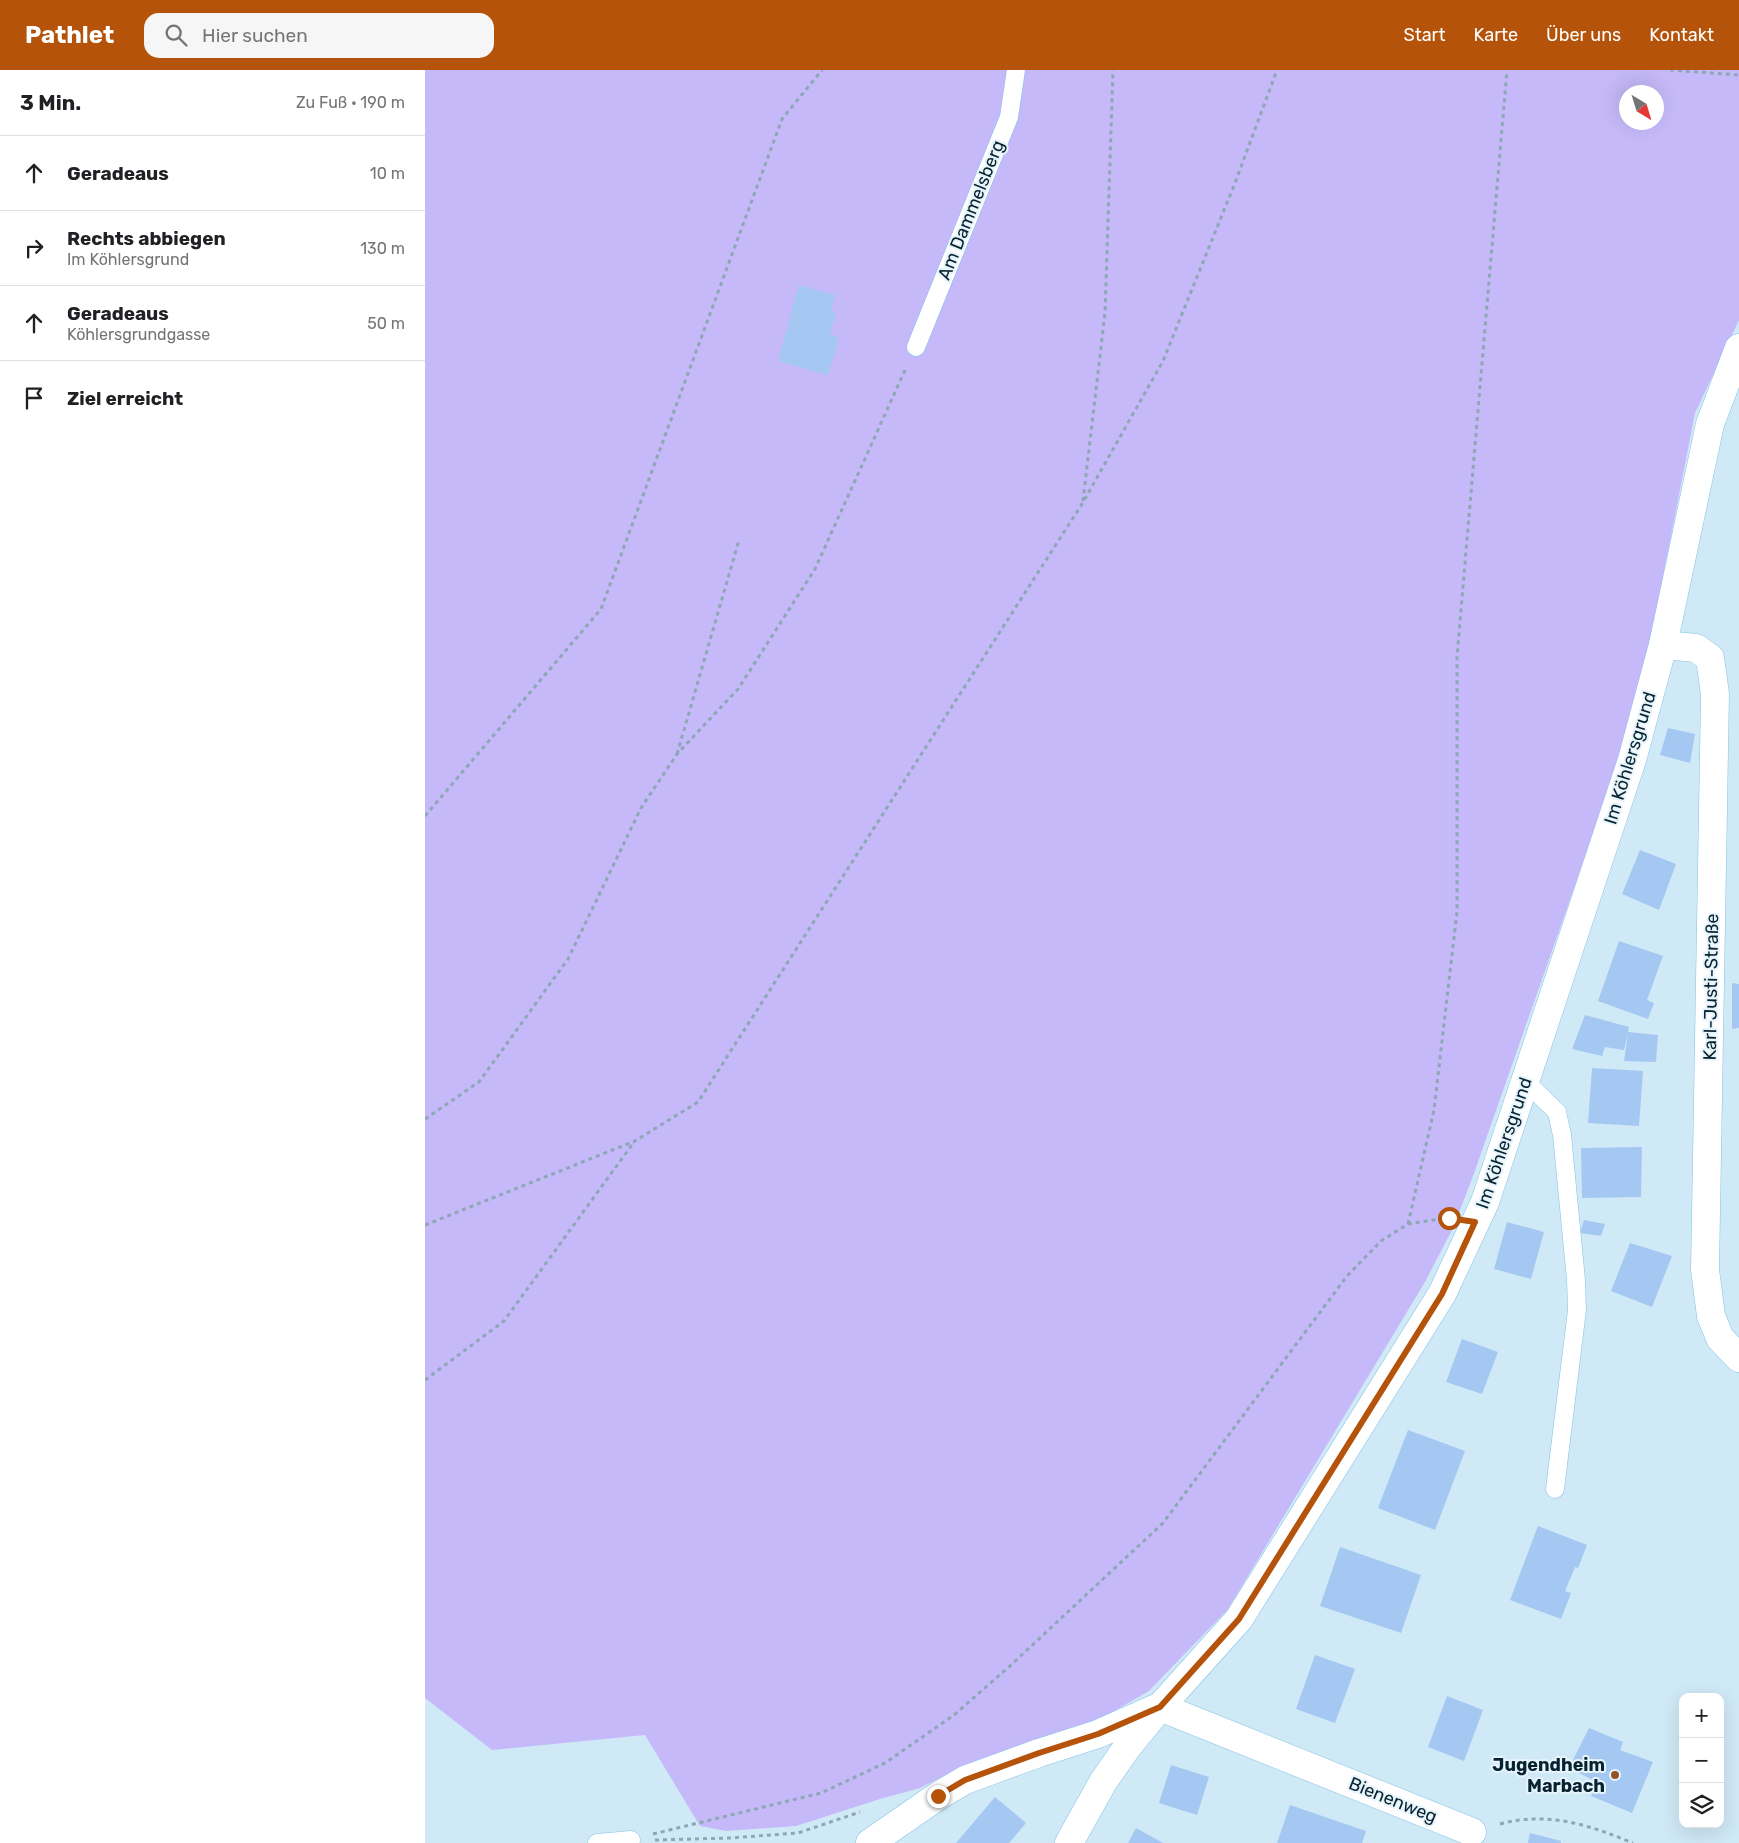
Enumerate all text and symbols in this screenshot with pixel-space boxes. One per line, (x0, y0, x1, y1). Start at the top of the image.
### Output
search box (144, 13, 494, 58)
text: Pathlet (25, 21, 114, 49)
icon: search (162, 21, 190, 49)
text: Hier suchen (202, 24, 308, 47)
text: Start (1403, 24, 1446, 46)
text: Karte (1474, 24, 1518, 46)
text: Über uns (1546, 24, 1621, 46)
text: Kontakt (1649, 24, 1714, 46)
north arrow (1619, 85, 1664, 130)
text: 3 Min. (20, 90, 81, 115)
text: Zu Fuß · 190 m (296, 93, 405, 112)
street label: Am Dammelsberg (933, 137, 1009, 283)
icon: ahead (20, 159, 48, 187)
text: Geradeaus (67, 162, 169, 185)
text: 10 m (370, 164, 405, 183)
text: Rechts abbiegen (67, 227, 226, 250)
icon: right (20, 234, 48, 262)
text: 130 m (360, 239, 405, 258)
text: Im Köhlersgrund (67, 250, 189, 269)
text: Geradeaus (67, 302, 169, 325)
icon: ahead (20, 309, 48, 337)
text: 50 m (367, 314, 405, 333)
text: Köhlersgrundgasse (67, 325, 210, 344)
icon: arrive (20, 384, 48, 412)
text: Ziel erreicht (67, 387, 183, 410)
street label: Im Köhlersgrund (1599, 689, 1661, 827)
street label: Karl-Justi-Straße (1699, 913, 1723, 1061)
street label: Im Köhlersgrund (1471, 1074, 1537, 1212)
route start (1438, 1207, 1461, 1230)
map controls (1679, 1693, 1724, 1828)
button: + (1679, 1693, 1724, 1738)
button: − (1679, 1738, 1724, 1783)
place label: Jugendheim Marbach (1492, 1754, 1605, 1797)
marker: Jugendheim Marbach (1609, 1769, 1621, 1781)
street label: Bienenweg (1346, 1772, 1440, 1828)
button: layers (1679, 1783, 1724, 1828)
route end (927, 1785, 950, 1808)

